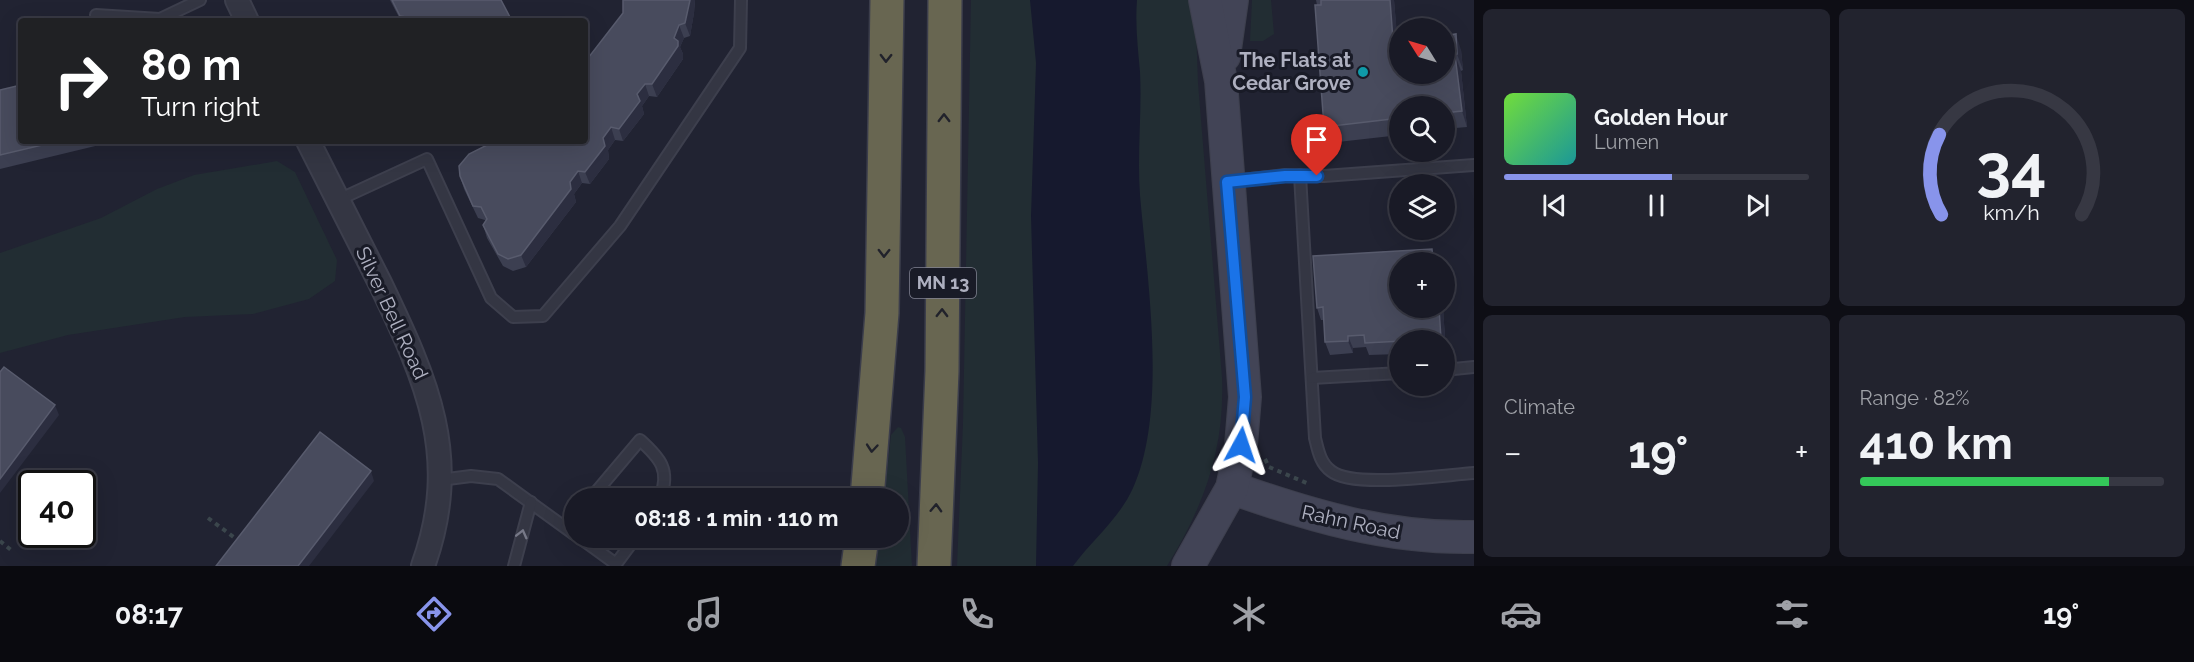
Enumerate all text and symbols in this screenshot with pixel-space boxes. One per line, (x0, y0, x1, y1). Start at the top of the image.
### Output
north arrow (1389, 18, 1455, 84)
map controls (1389, 18, 1455, 396)
text: 80 m (141, 41, 241, 90)
icon: right (42, 42, 120, 120)
place label: The Flats at Cedar Grove (1232, 48, 1351, 95)
one-way arrow (880, 54, 892, 63)
marker: The Flats at Cedar Grove (1356, 65, 1370, 79)
text: Turn right (141, 91, 260, 122)
button: search (1389, 96, 1455, 162)
text: Golden Hour (1594, 104, 1728, 130)
one-way arrow (938, 113, 950, 122)
pin (1291, 114, 1342, 176)
icon: arrive (1300, 123, 1333, 156)
text: Lumen (1594, 130, 1659, 154)
text: 34 (1977, 130, 2047, 204)
button: layers (1389, 174, 1455, 240)
icon: previous (1538, 189, 1571, 222)
icon: pause (1640, 189, 1673, 222)
icon: next (1741, 189, 1774, 222)
text: km/h (1983, 200, 2040, 225)
street label: Silver Bell Road (351, 243, 433, 383)
one-way arrow (878, 249, 890, 258)
button: + (1389, 252, 1455, 318)
road number: MN 13 (910, 268, 976, 298)
one-way arrow (936, 308, 948, 317)
button: − (1389, 330, 1455, 396)
text: Range · 82% (1860, 386, 1970, 410)
text: Climate (1504, 395, 1575, 419)
position arrow (1209, 413, 1273, 477)
text: 410 km (1860, 417, 2013, 470)
text: 19° (1628, 426, 1688, 479)
text: − (1504, 433, 1522, 472)
text: + (1795, 433, 1809, 472)
one-way arrow (866, 444, 879, 453)
speed limit sign: 40 (18, 470, 96, 548)
street label: Rahn Road (1299, 500, 1403, 544)
one-way arrow (930, 503, 942, 512)
text: 08:18 · 1 min · 110 m (635, 505, 838, 531)
one-way arrow (514, 529, 527, 539)
icon: directions (413, 593, 455, 635)
icon: music (684, 593, 726, 635)
icon: phone (956, 593, 998, 635)
icon: climate (1228, 593, 1270, 635)
icon: car (1500, 593, 1542, 635)
icon: filters (1771, 593, 1813, 635)
text: 08:17 (115, 599, 183, 630)
text: 19° (2043, 599, 2079, 630)

